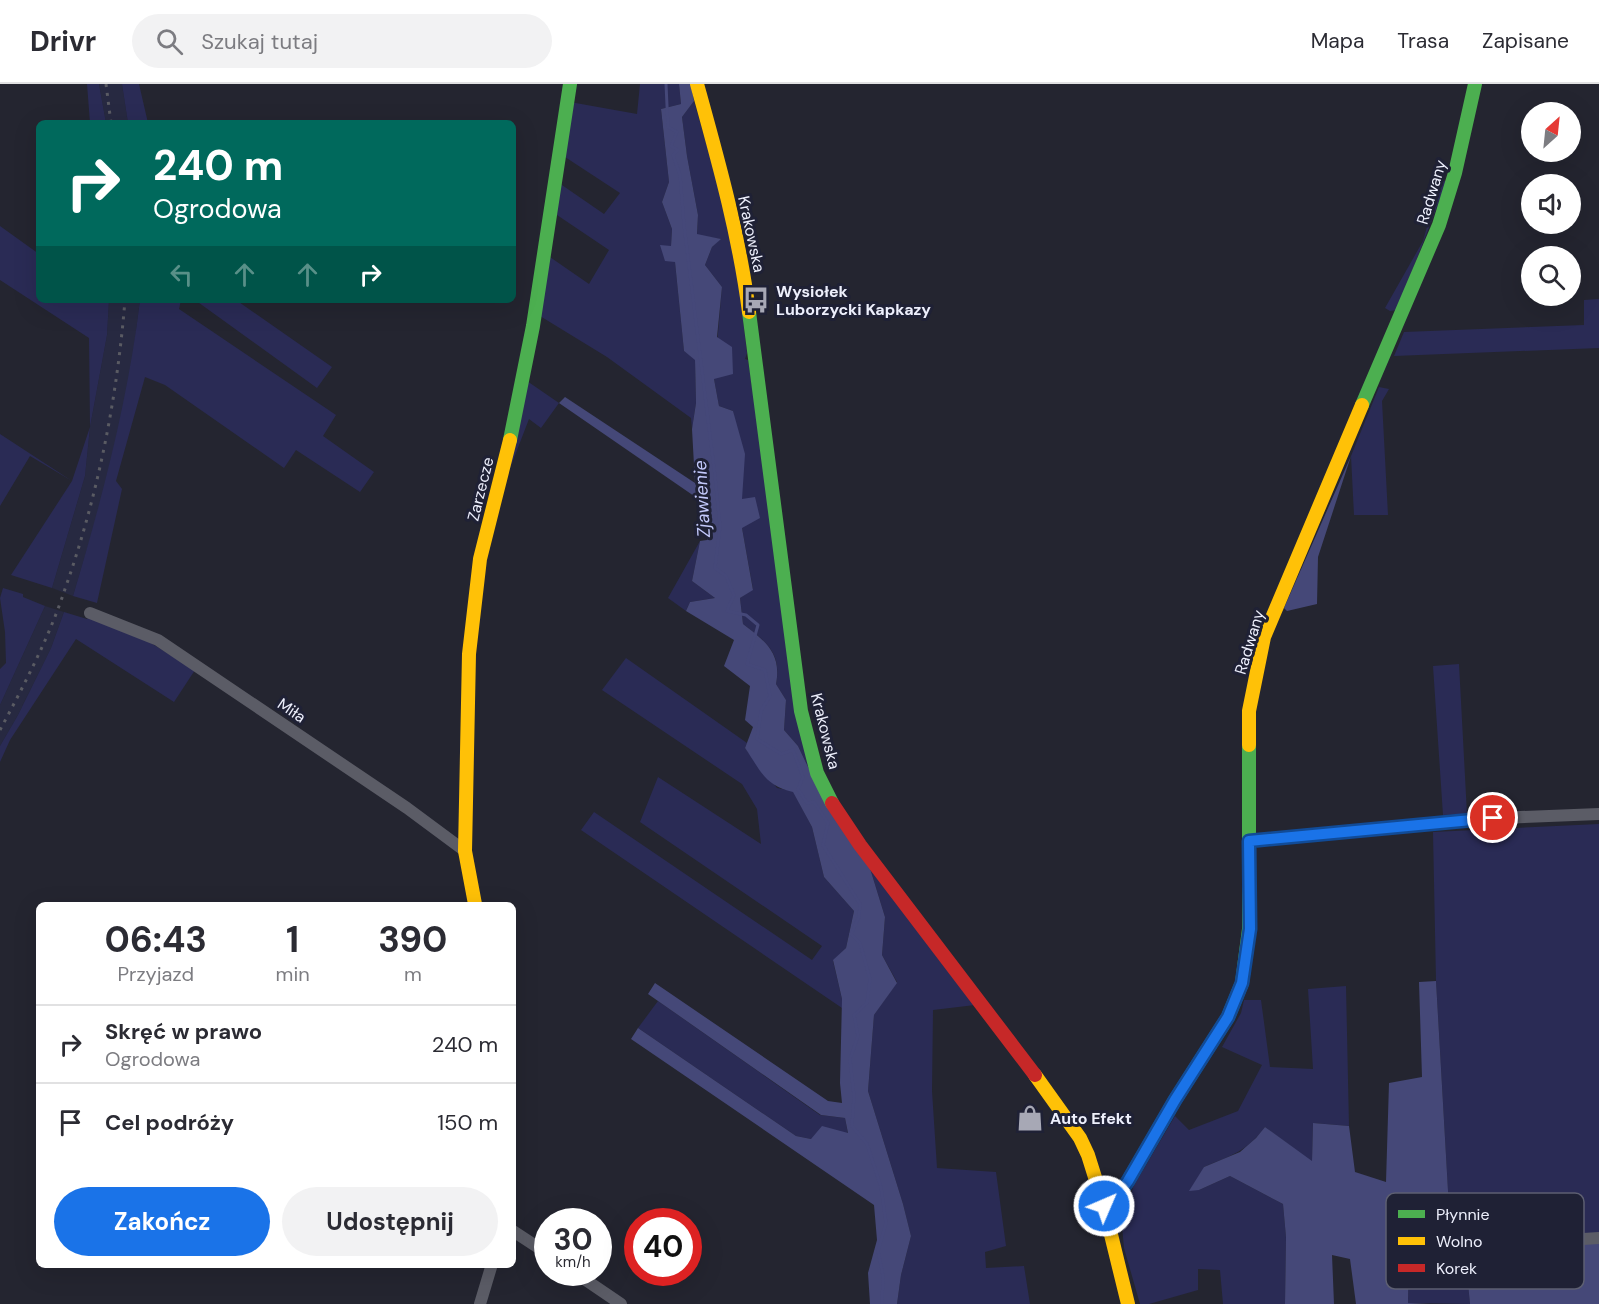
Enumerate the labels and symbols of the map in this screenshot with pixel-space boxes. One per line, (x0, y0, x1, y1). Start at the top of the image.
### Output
north arrow (1521, 102, 1581, 162)
street label: Radwany (1412, 157, 1451, 227)
street label: Krakowska (733, 194, 770, 274)
place label: Wysiołek Luborzycki Kapkazy (776, 281, 931, 320)
bus stop icon: Wysiołek Luborzycki Kapkazy (741, 285, 771, 315)
street label: Zarzecze (462, 455, 499, 523)
water label: Zjawienie (688, 460, 716, 538)
street label: Radwany (1230, 607, 1269, 677)
street label: Krakowska (806, 691, 845, 771)
street label: Miła (273, 693, 310, 728)
pin (1467, 792, 1518, 843)
shop icon: Auto Efekt (1015, 1103, 1045, 1133)
place label: Auto Efekt (1050, 1108, 1132, 1129)
position arrow (1072, 1174, 1136, 1238)
legend (1386, 1193, 1584, 1289)
text: Płynnie (1436, 1204, 1490, 1225)
speed limit sign: 40 (624, 1208, 702, 1286)
text: Wolno (1436, 1231, 1482, 1252)
text: Korek (1436, 1258, 1477, 1279)

